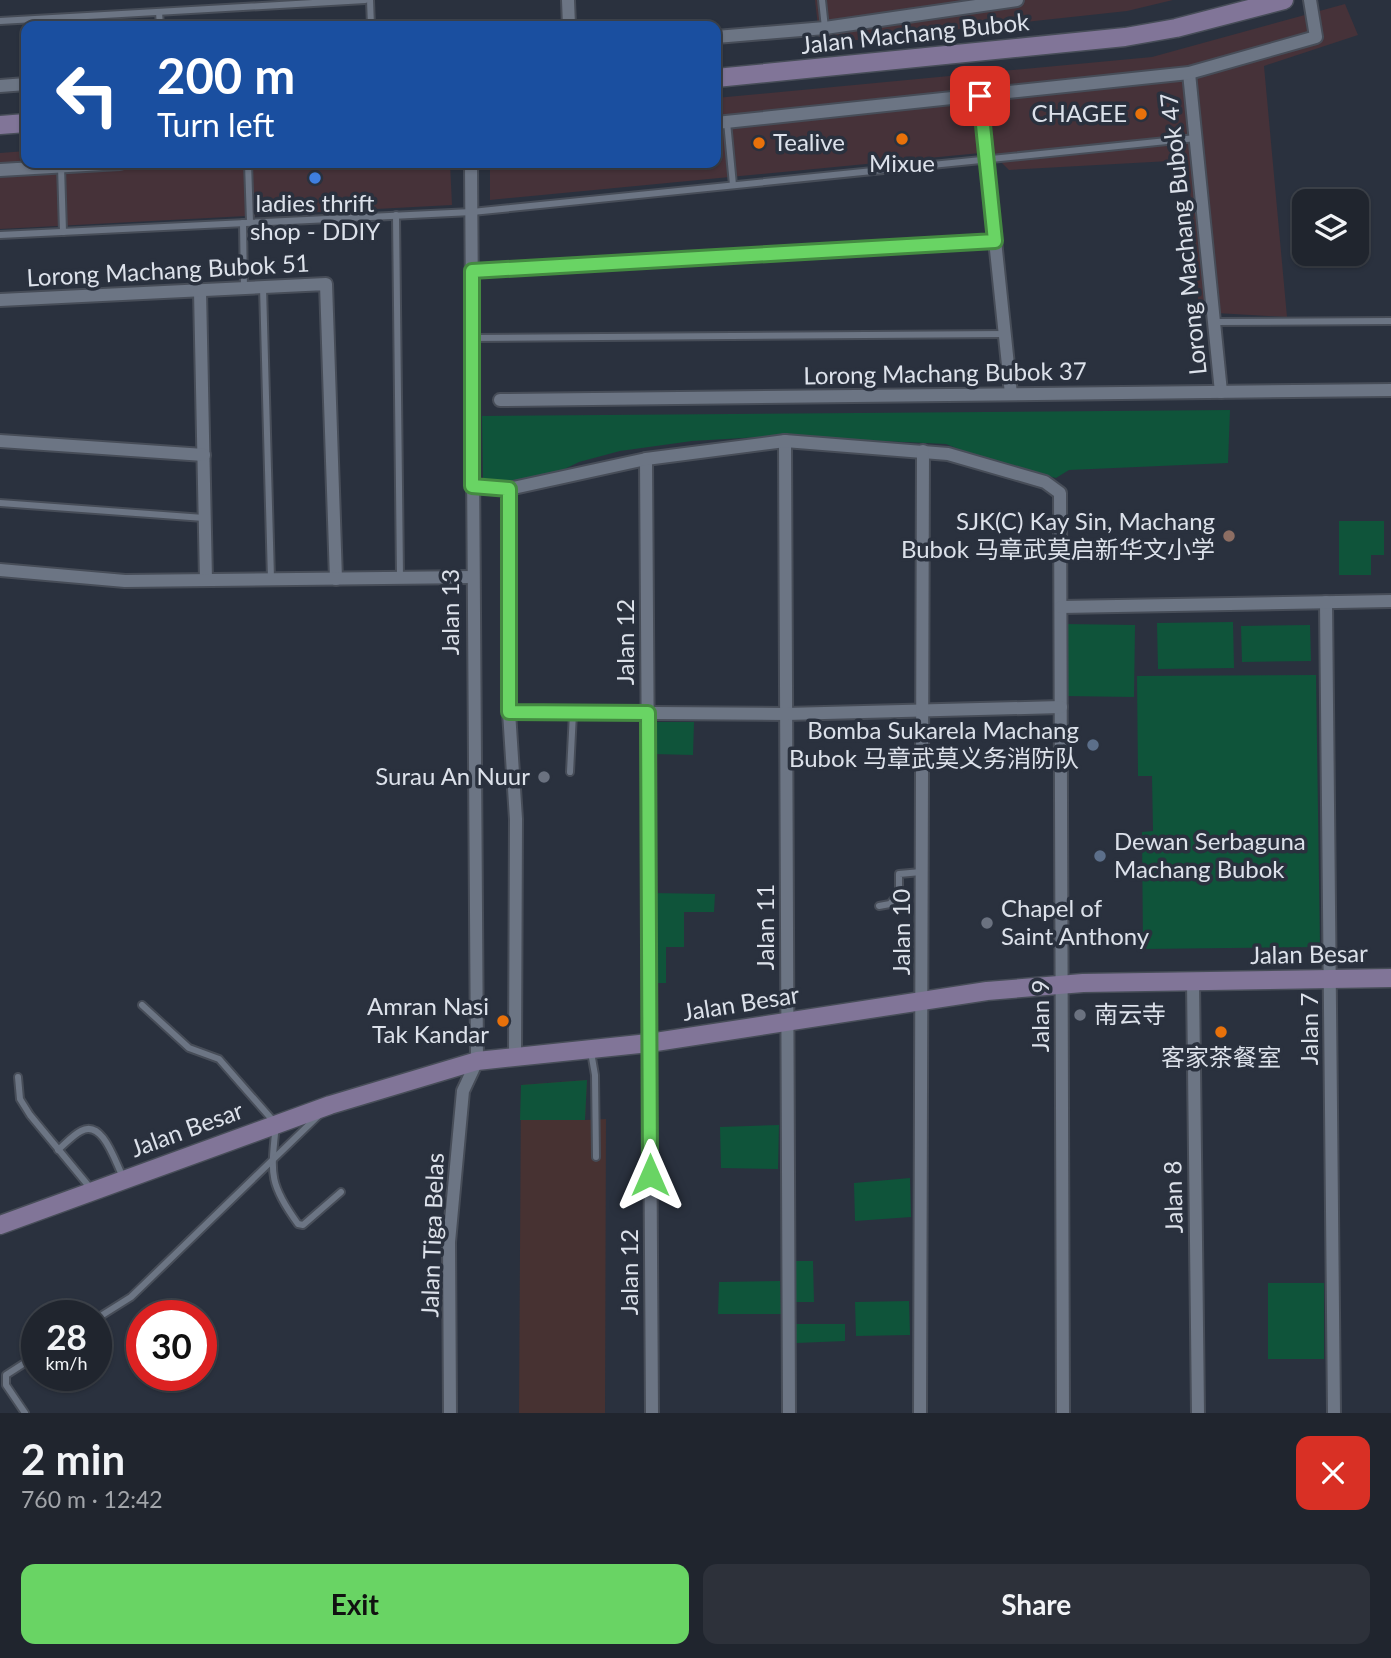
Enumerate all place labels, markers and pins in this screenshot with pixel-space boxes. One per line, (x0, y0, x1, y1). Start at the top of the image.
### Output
pin (950, 66, 1010, 126)
place label: CHAGEE (1032, 98, 1127, 127)
marker: CHAGEE (1133, 106, 1149, 122)
place label: Tealive (773, 127, 845, 156)
marker: Mixue (894, 131, 910, 147)
marker: Tealive (751, 135, 767, 151)
place label: Mixue (869, 148, 935, 177)
marker: ladies thrift shop - DDIY (307, 170, 323, 186)
place label: ladies thrift shop - DDIY (250, 188, 380, 245)
place label: SJK(C) Kay Sin, Machang Bubok 马章武莫启新华文小学 (901, 506, 1215, 563)
marker: SJK(C) Kay Sin, Machang Bubok 马章武莫启新华文小学 (1221, 528, 1237, 544)
place label: Bomba Sukarela Machang Bubok 马章武莫义务消防队 (789, 715, 1079, 772)
marker: Bomba Sukarela Machang Bubok 马章武莫义务消防队 (1085, 737, 1101, 753)
place label: Surau An Nuur (375, 761, 530, 790)
marker: Surau An Nuur (536, 769, 552, 785)
place label: Dewan Serbaguna Machang Bubok (1114, 826, 1306, 883)
marker: Dewan Serbaguna Machang Bubok (1092, 848, 1108, 864)
place label: Chapel of Saint Anthony (1001, 893, 1150, 950)
marker: Chapel of Saint Anthony (979, 915, 995, 931)
place label: Amran Nasi Tak Kandar (367, 991, 489, 1048)
place label: 南云寺 (1094, 999, 1166, 1028)
marker: 南云寺 (1072, 1007, 1088, 1023)
marker: Amran Nasi Tak Kandar (495, 1013, 511, 1029)
marker: 客家茶餐室 (1213, 1024, 1229, 1040)
place label: 客家茶餐室 (1161, 1042, 1281, 1071)

